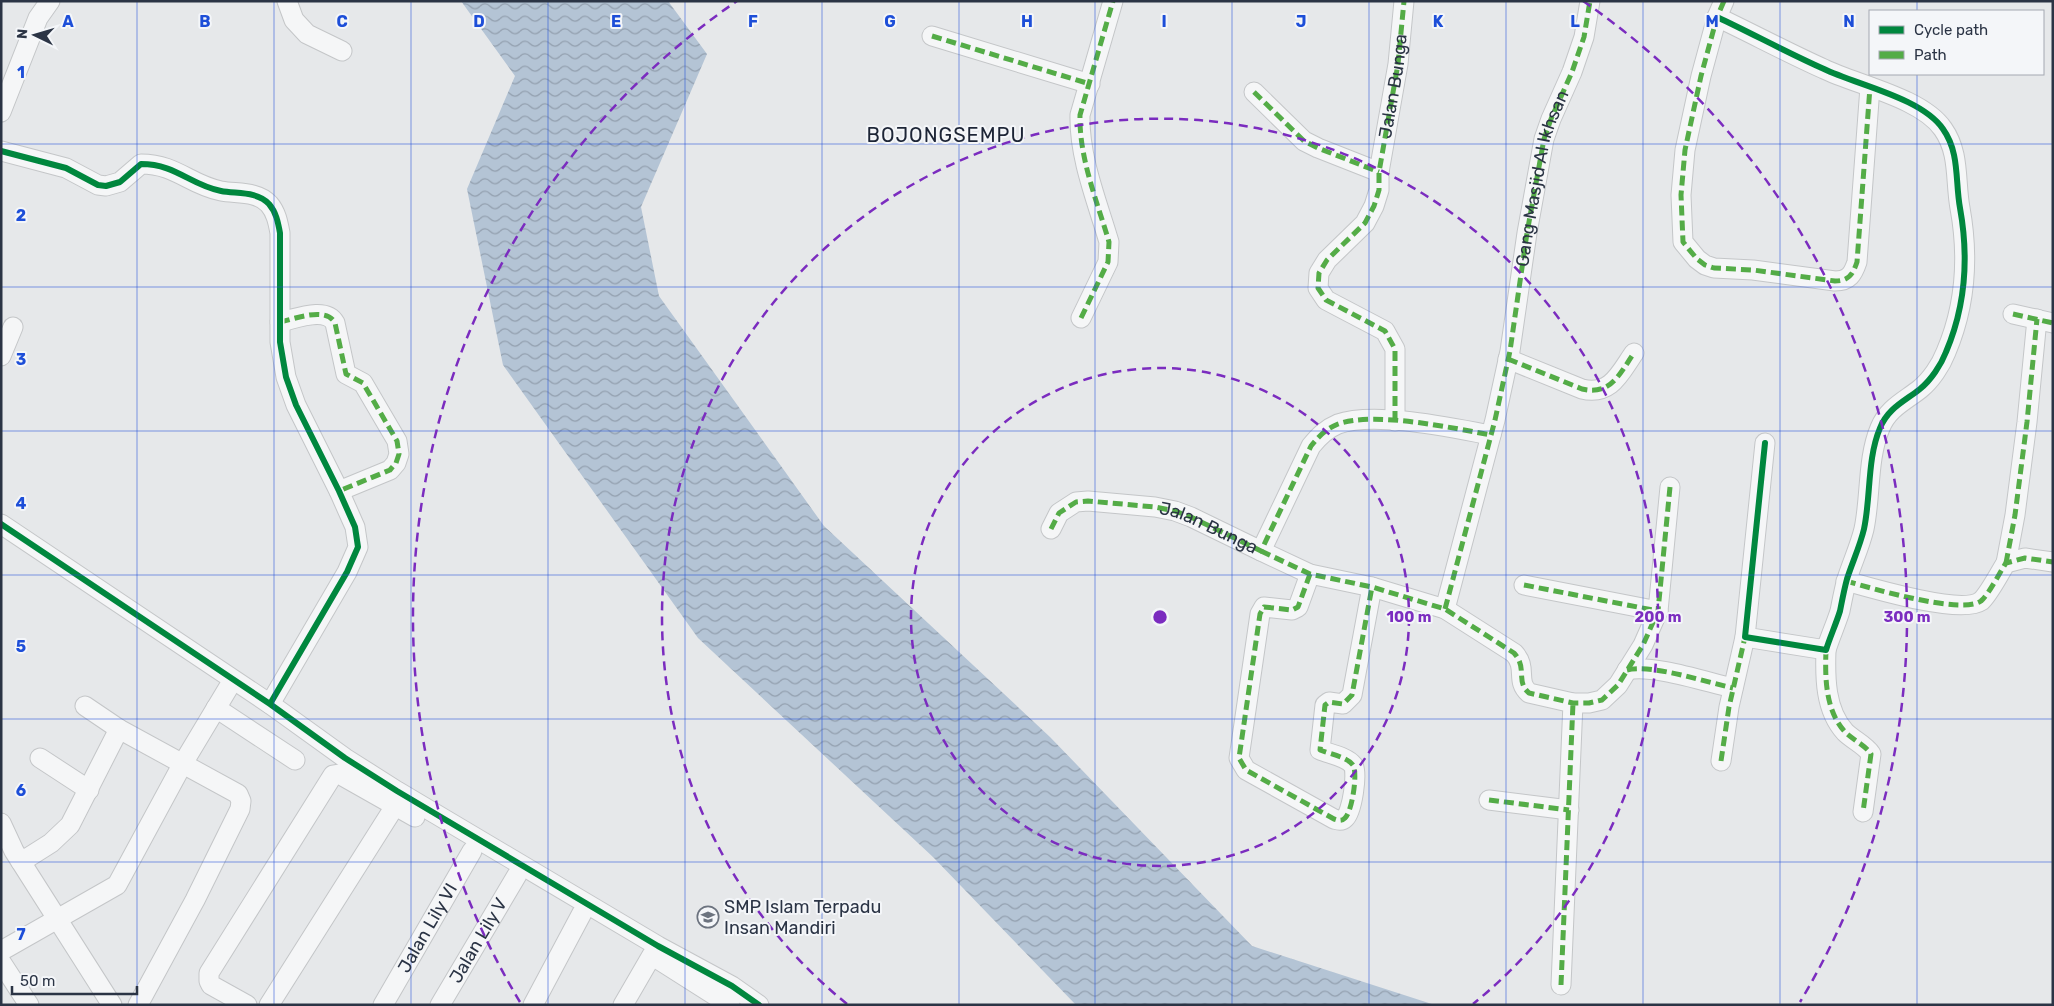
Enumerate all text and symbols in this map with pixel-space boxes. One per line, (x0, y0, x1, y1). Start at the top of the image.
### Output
north arrow (10, 10, 60, 60)
legend (1869, 10, 2044, 75)
text: A (62, 12, 74, 31)
text: B (199, 12, 211, 31)
text: C (336, 12, 348, 31)
text: D (473, 12, 485, 31)
text: E (611, 12, 621, 31)
text: F (748, 12, 758, 31)
text: G (884, 12, 896, 31)
text: H (1021, 12, 1033, 31)
text: I (1161, 12, 1167, 31)
text: J (1296, 12, 1306, 31)
text: K (1433, 12, 1444, 31)
text: L (1570, 12, 1580, 31)
text: M (1705, 12, 1719, 31)
text: N (1843, 12, 1855, 31)
text: Cycle path (1914, 21, 1988, 39)
text: N (14, 28, 31, 40)
street label: Jalan Bunga (1374, 33, 1412, 140)
text: Path (1914, 46, 1947, 64)
text: 1 (17, 63, 25, 82)
street label: Gang Masjid Al Ikhsan (1511, 87, 1574, 268)
district label: BOJONGSEMPU (867, 123, 1025, 147)
text: 2 (16, 206, 26, 225)
text: 3 (16, 350, 26, 369)
text: 4 (16, 494, 27, 513)
street label: Jalan Bunga (1158, 497, 1261, 559)
centre of rings (1151, 608, 1169, 626)
text: 100 m (1387, 608, 1431, 626)
text: 200 m (1634, 608, 1682, 626)
text: 300 m (1883, 608, 1931, 626)
text: 5 (16, 637, 26, 656)
text: 6 (16, 781, 26, 800)
street label: Jalan Lily VI (393, 879, 462, 977)
street label: Jalan Lily V (445, 894, 512, 987)
place label: SMP Islam Terpadu Insan Mandiri (724, 896, 881, 939)
school or university icon: SMP Islam Terpadu Insan Mandiri (696, 905, 720, 929)
text: 7 (16, 925, 26, 944)
scale bar (12, 964, 138, 996)
text: 50 m (20, 972, 55, 990)

